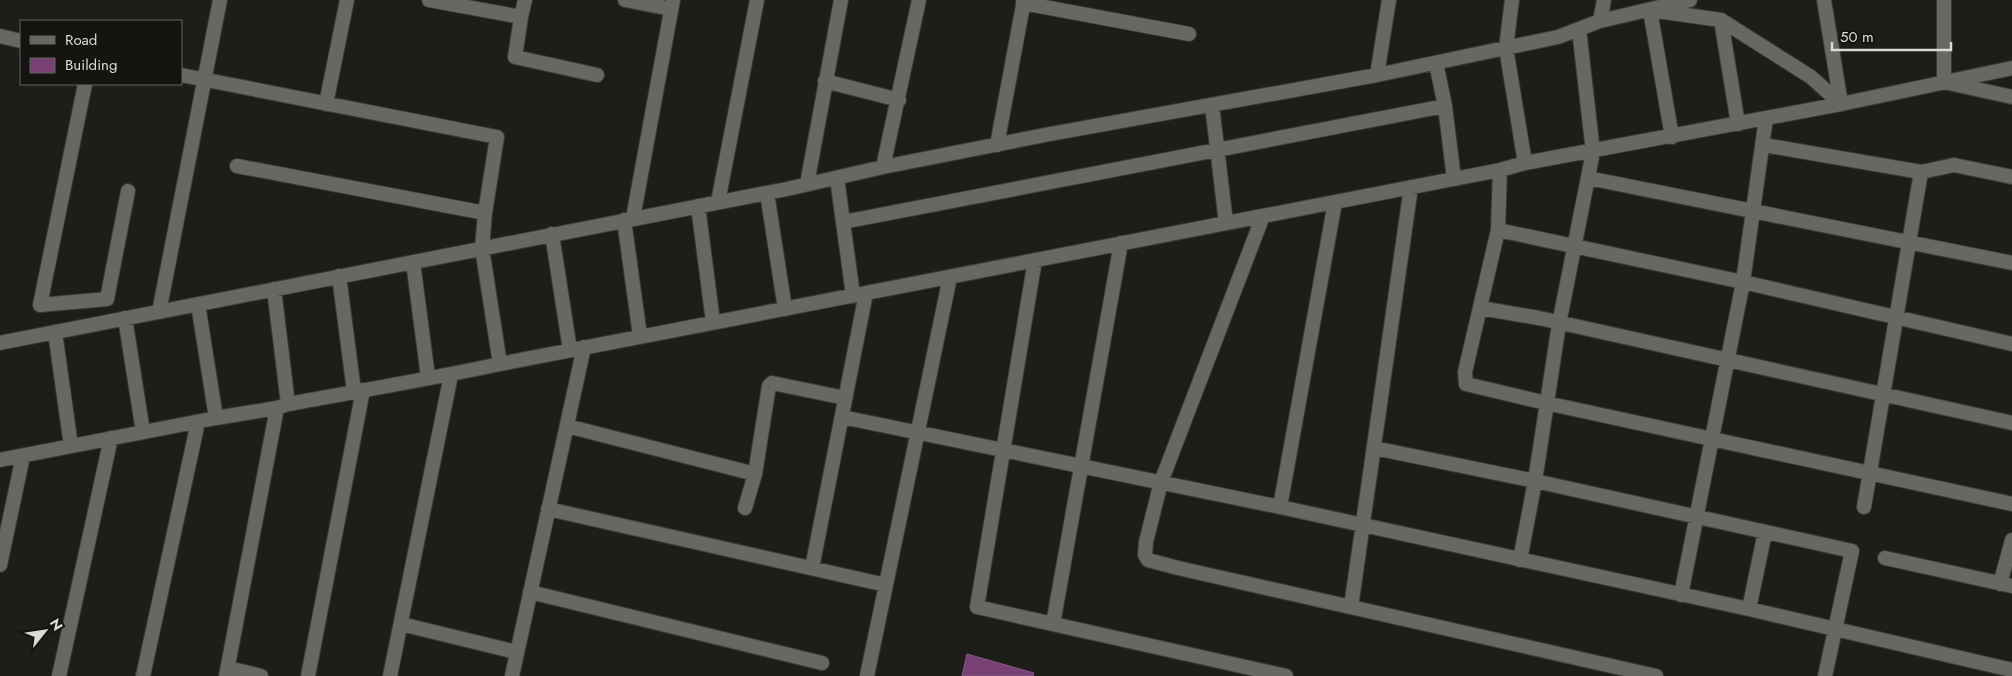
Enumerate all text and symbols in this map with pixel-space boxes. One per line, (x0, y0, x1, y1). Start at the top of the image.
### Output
legend (20, 20, 182, 85)
scale bar (1832, 20, 1951, 52)
text: 50 m (1840, 26, 1874, 48)
text: Road (65, 29, 97, 51)
text: Building (65, 54, 117, 76)
north arrow (20, 606, 70, 656)
text: N (45, 615, 68, 634)

